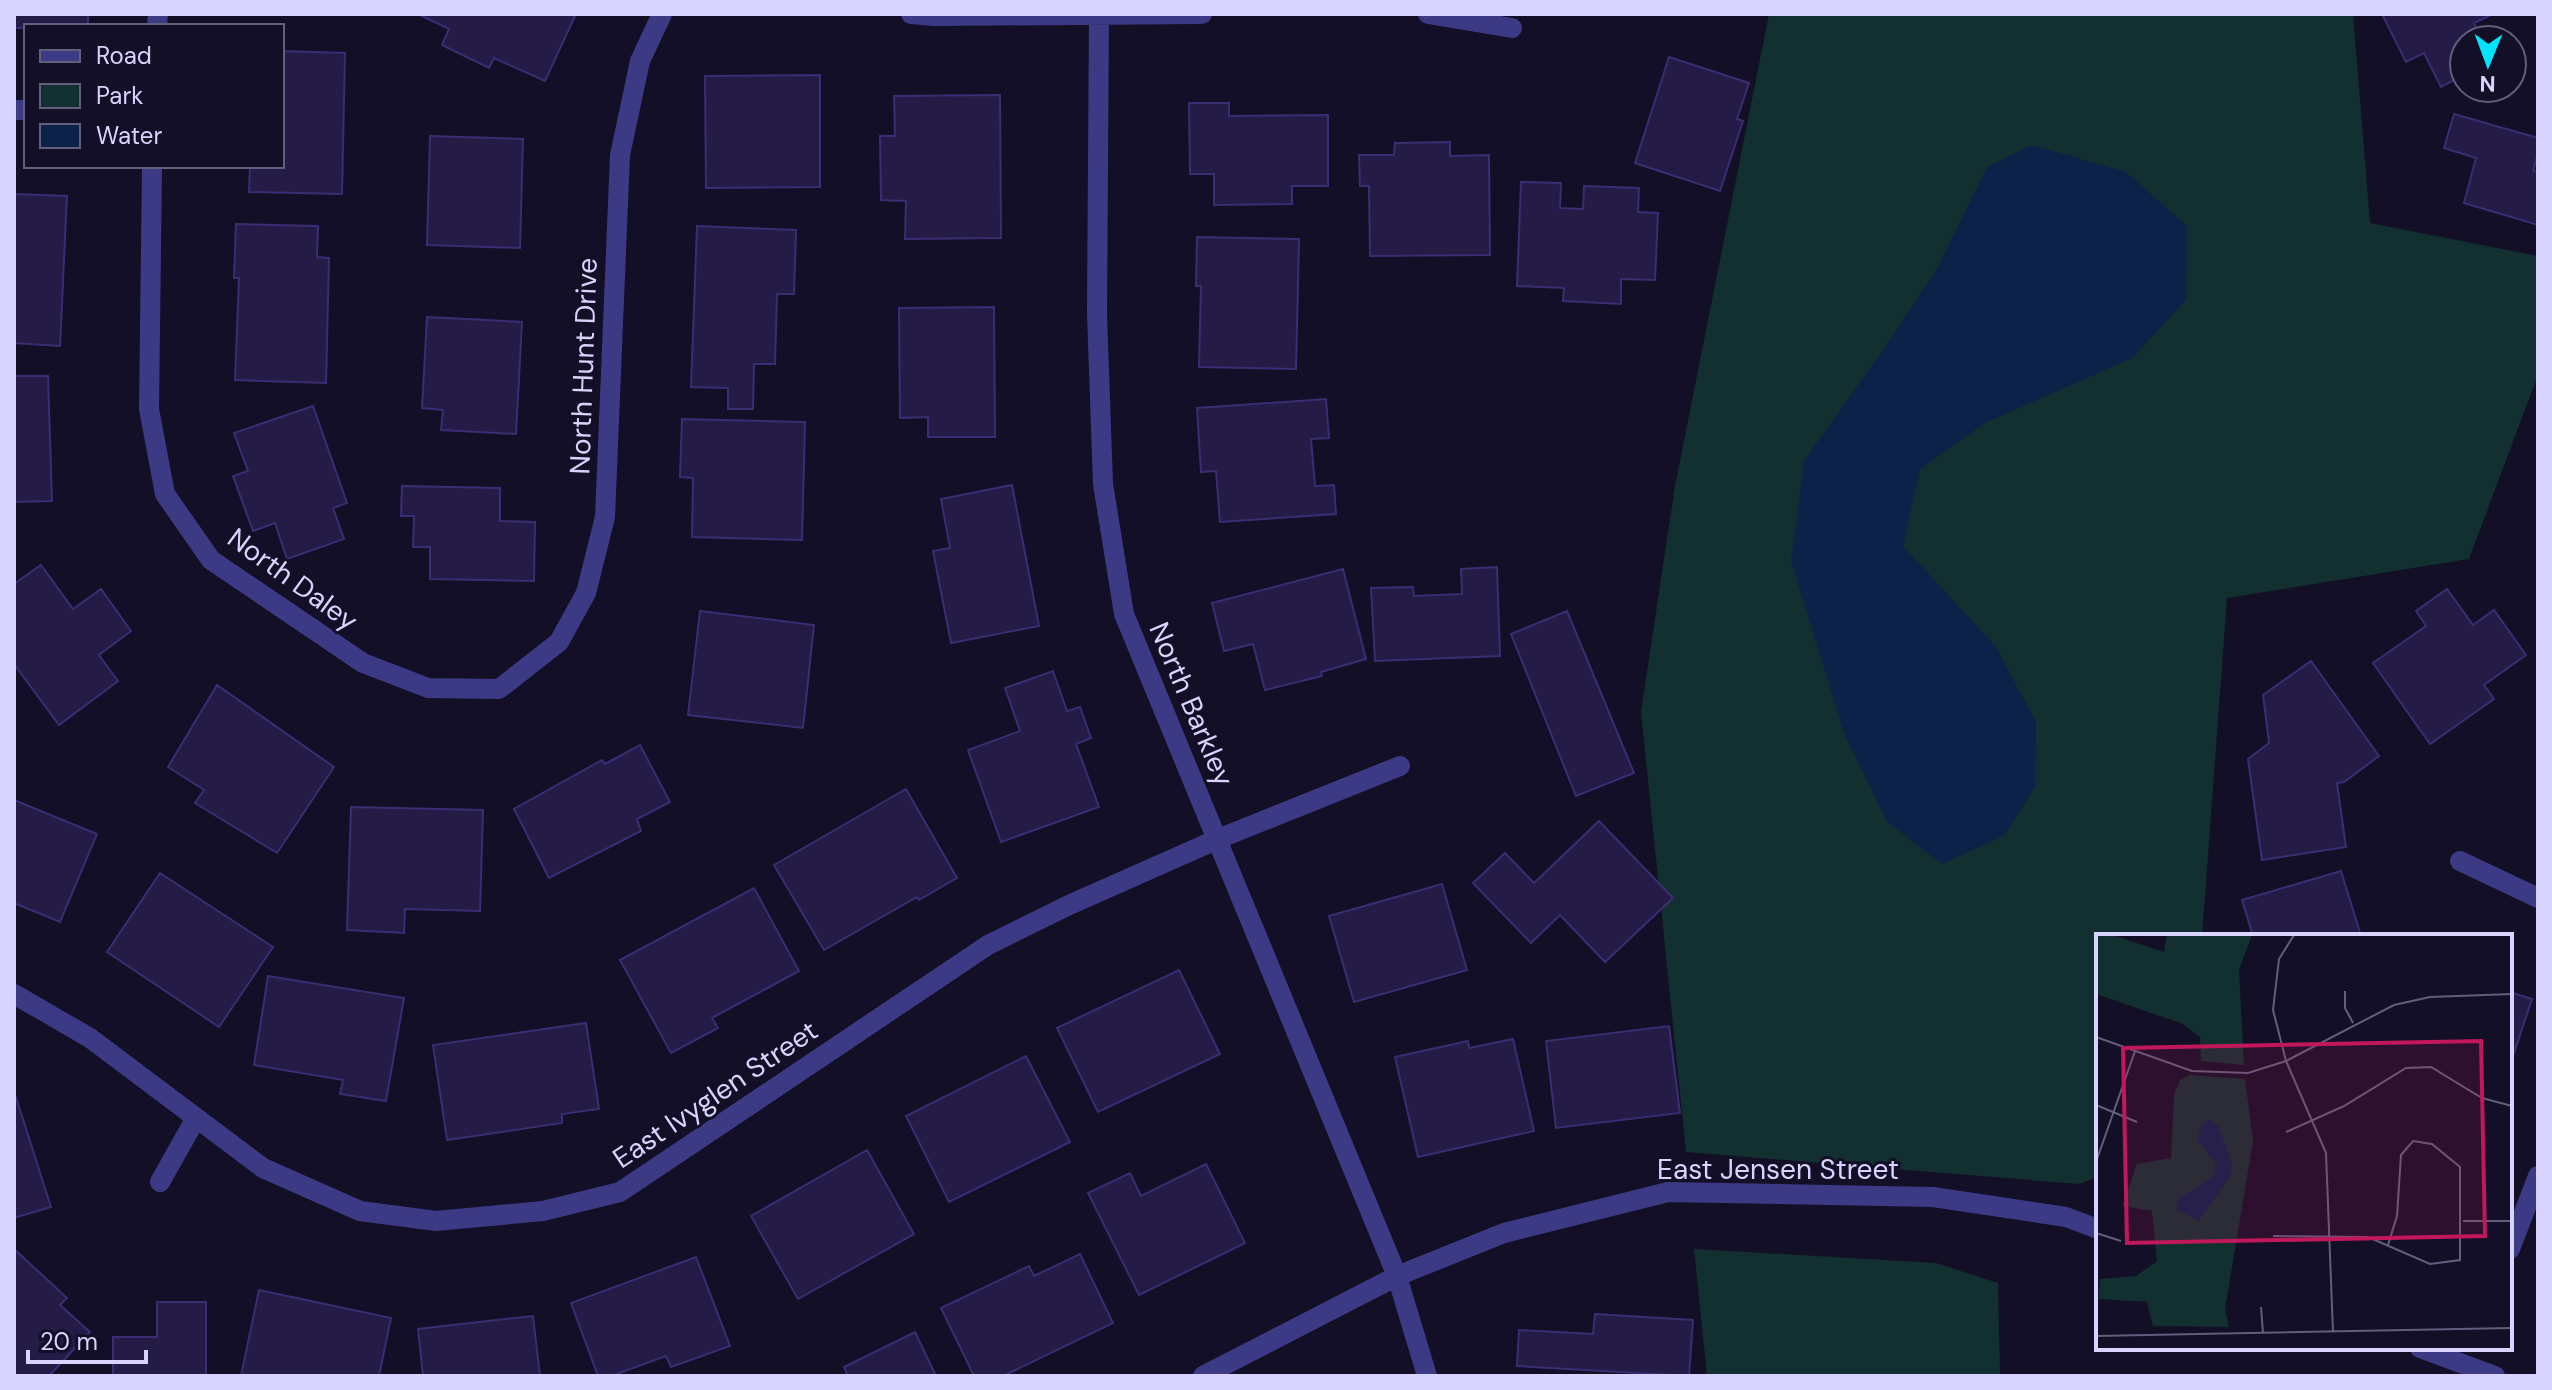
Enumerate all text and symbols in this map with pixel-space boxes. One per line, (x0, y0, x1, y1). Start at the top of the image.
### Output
legend (24, 24, 284, 168)
north arrow (2448, 24, 2528, 104)
text: Road (96, 40, 152, 71)
text: N (2479, 69, 2496, 98)
text: Park (96, 80, 143, 111)
text: Water (96, 120, 162, 151)
street label: North Hunt Drive (561, 257, 606, 475)
street label: North Daley (220, 520, 365, 639)
street label: North Barkley (1140, 617, 1243, 792)
inset map (2096, 934, 2512, 1350)
street label: East Ivyglen Street (606, 1012, 825, 1177)
street label: East Jensen Street (1657, 1151, 1899, 1188)
scale bar (28, 1314, 146, 1364)
text: 20 m (40, 1326, 98, 1357)

